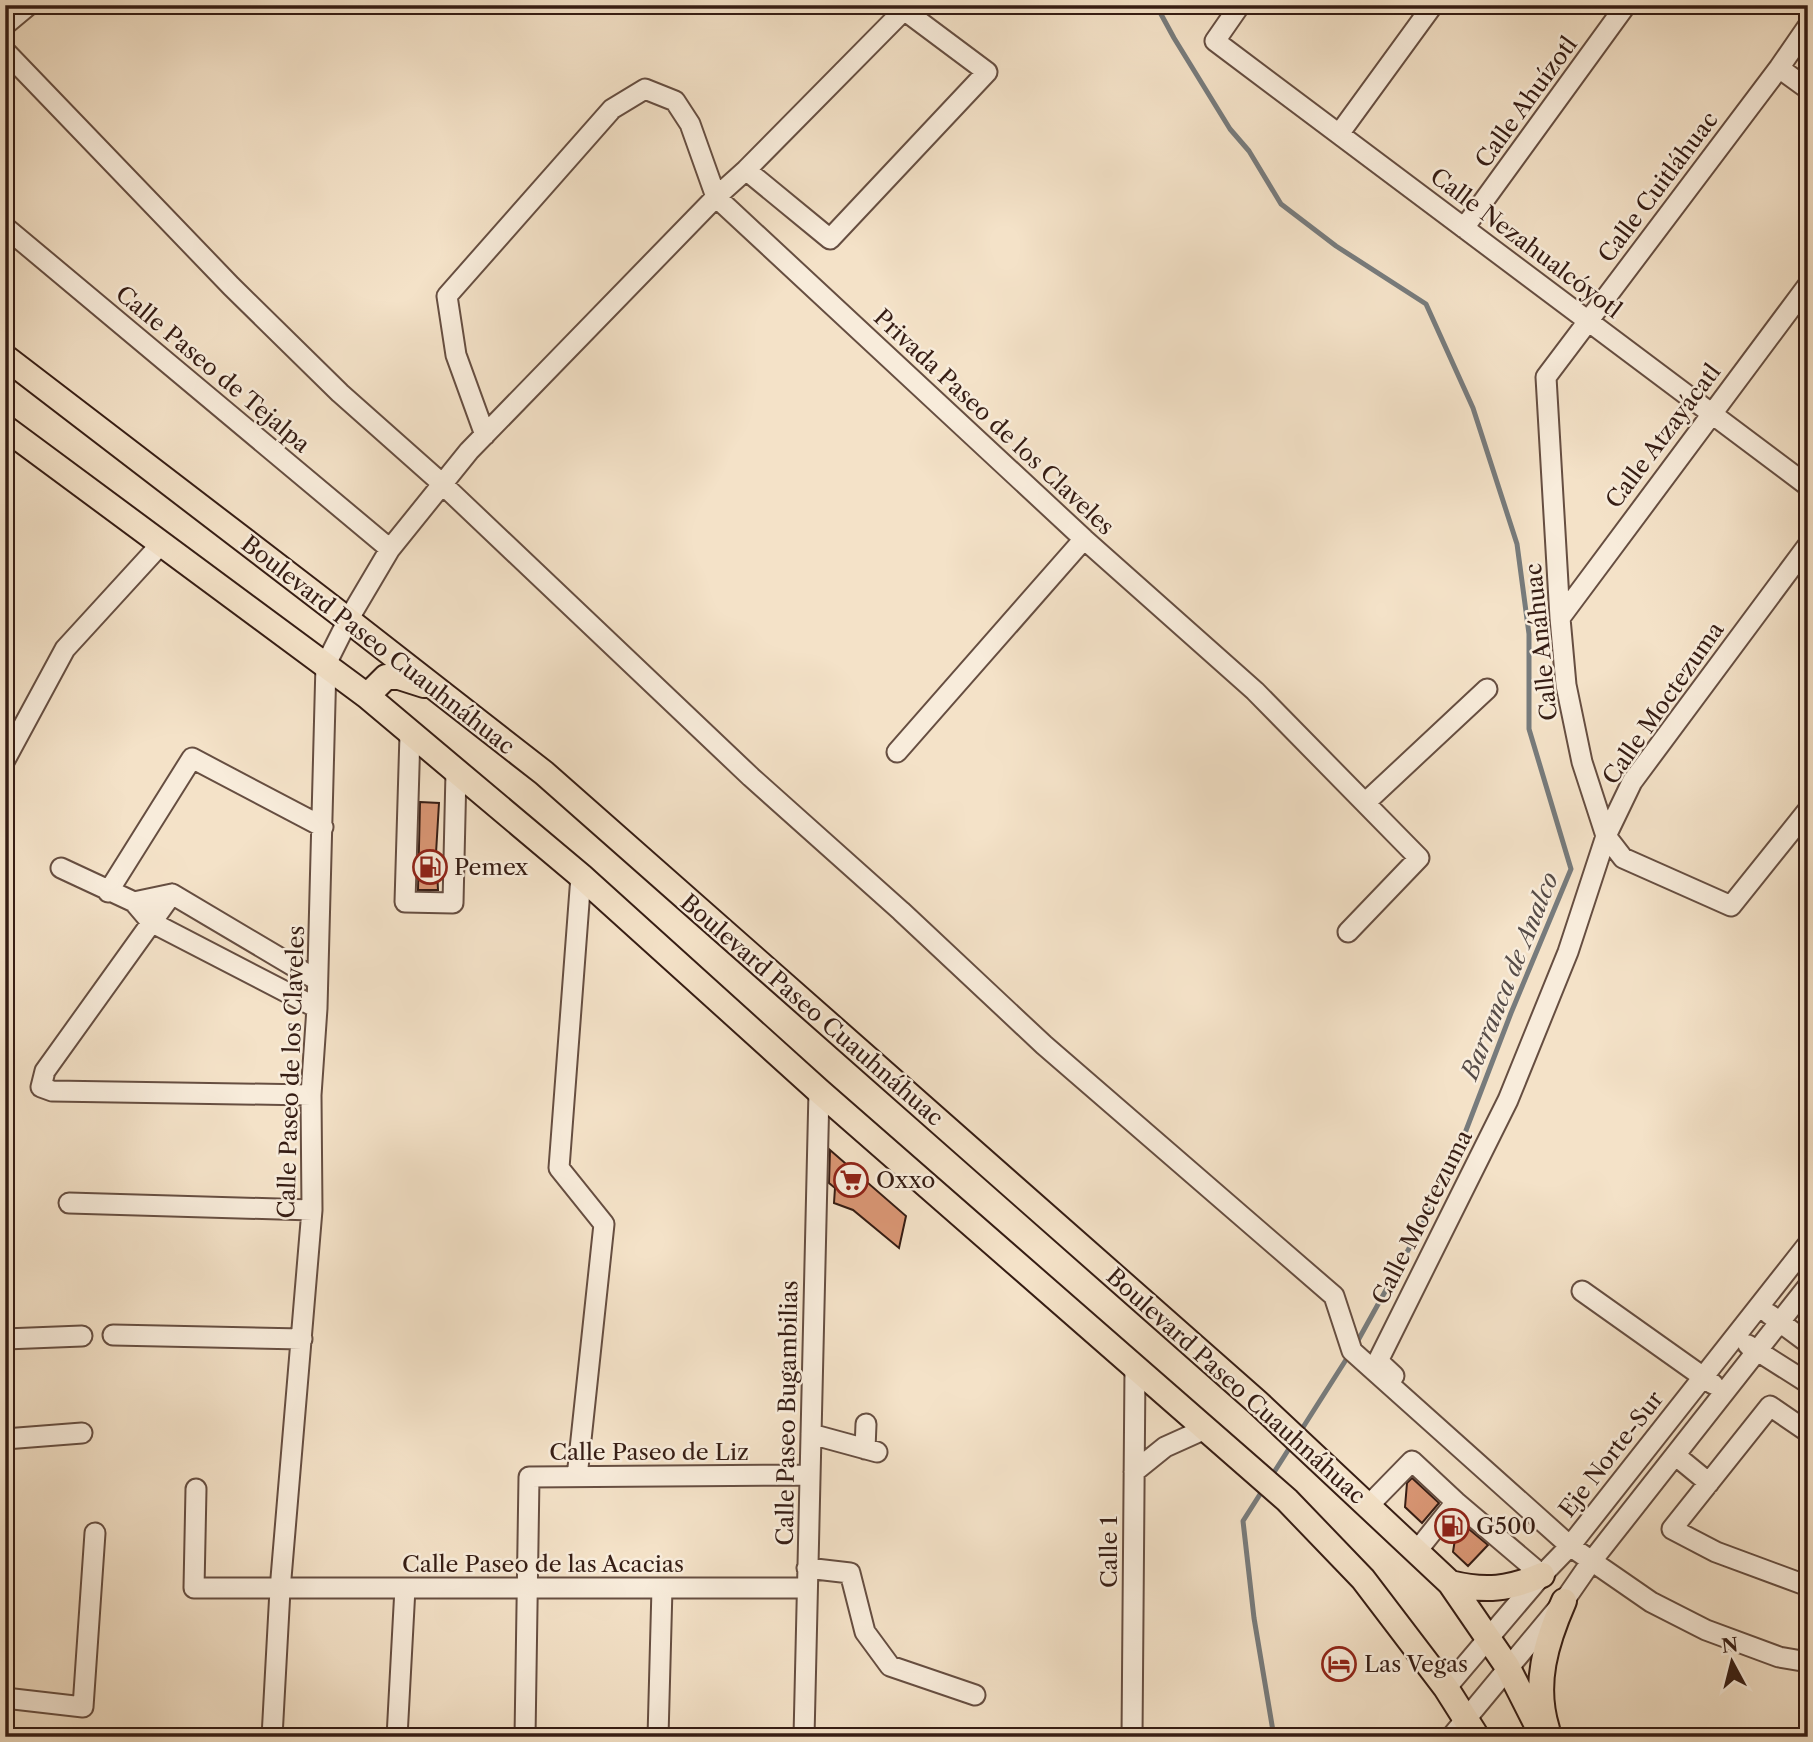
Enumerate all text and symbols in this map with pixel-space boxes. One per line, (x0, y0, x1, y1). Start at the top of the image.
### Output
street label: Calle Ahuízotl (1469, 31, 1583, 173)
street label: Calle Cuitláhuac (1592, 106, 1724, 268)
street label: Calle Nezahualcóyotl (1425, 162, 1627, 324)
street label: Calle Paseo de Tejalpa (110, 280, 316, 459)
street label: Privada Paseo de los Claveles (868, 303, 1120, 541)
street label: Calle Atzayácatl (1600, 358, 1726, 514)
street label: Boulevard Paseo Cuauhnáhuac (236, 530, 520, 760)
street label: Calle Anáhuac (1519, 562, 1563, 722)
street label: Calle Moctezuma (1596, 616, 1730, 790)
fuel station icon: Pemex (411, 848, 449, 886)
place label: Pemex (454, 853, 529, 881)
water label: Barranca de Analco (1454, 868, 1564, 1085)
street label: Boulevard Paseo Cuauhnáhuac (675, 888, 949, 1132)
street label: Calle Paseo de los Claveles (272, 925, 310, 1219)
street label: Calle Moctezuma (1366, 1124, 1478, 1309)
supermarket icon: Oxxo (832, 1161, 870, 1199)
place label: Oxxo (876, 1166, 935, 1194)
street label: Boulevard Paseo Cuauhnáhuac (1101, 1262, 1371, 1510)
street label: Calle Paseo Bugambilias (771, 1280, 803, 1546)
street label: Eje Norte-Sur (1553, 1385, 1669, 1523)
street label: Calle Paseo de Liz (549, 1438, 749, 1466)
fuel station icon: G500 (1433, 1507, 1471, 1545)
place label: G500 (1476, 1512, 1536, 1540)
street label: Calle 1 (1095, 1516, 1123, 1588)
street label: Calle Paseo de las Acacias (402, 1550, 684, 1578)
north arrow (1698, 1626, 1768, 1696)
text: N (1720, 1633, 1740, 1658)
hotel icon: Las Vegas (1320, 1645, 1358, 1683)
place label: Las Vegas (1364, 1650, 1468, 1678)

